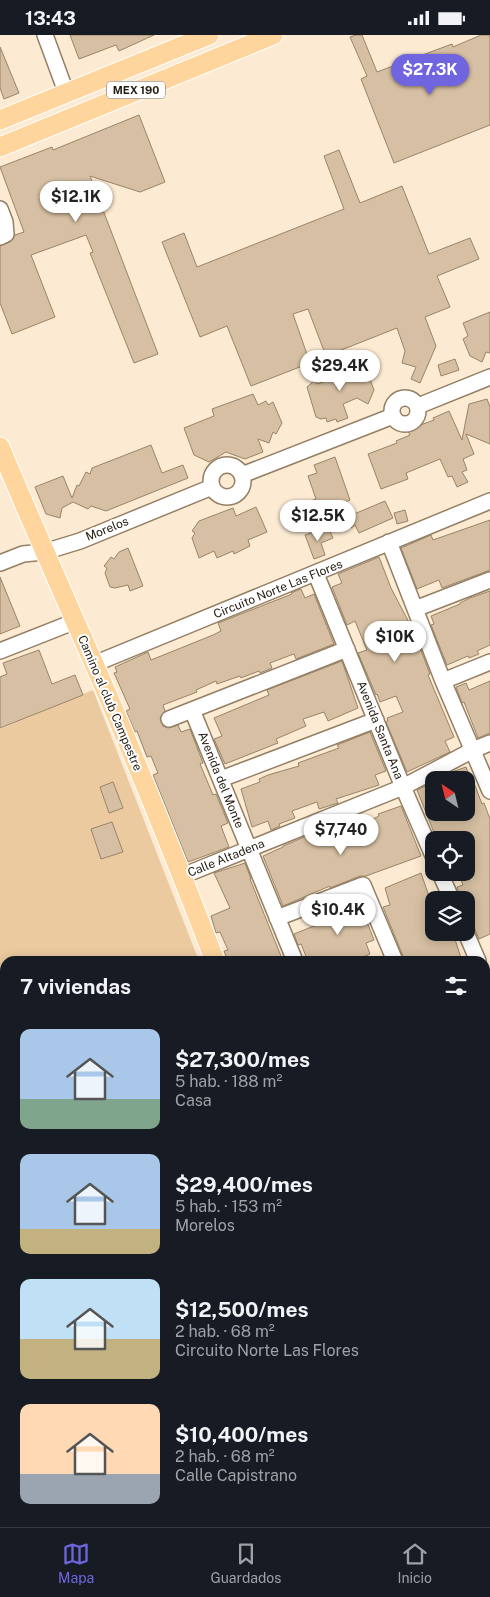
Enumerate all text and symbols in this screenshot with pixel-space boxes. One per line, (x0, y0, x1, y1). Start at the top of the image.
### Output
text: 13:43 (25, 7, 76, 29)
pin: $27.3K (389, 53, 471, 96)
text: $27.3K (402, 60, 458, 79)
road number: MEX 190 (107, 81, 165, 99)
pin: $12.1K (35, 181, 117, 223)
text: $12.1K (51, 187, 101, 206)
pin: $29.4K (299, 349, 381, 392)
text: $29.4K (311, 356, 369, 375)
pin: $12.5K (277, 499, 359, 542)
text: $12.5K (291, 506, 345, 525)
street label: Morelos (84, 514, 130, 544)
street label: Circuito Norte Las Flores (211, 557, 345, 621)
pin: $10K (365, 621, 425, 663)
text: $10K (375, 627, 415, 646)
street label: Camino al club Campestre (75, 633, 145, 773)
street label: Avenida Santa Ana (354, 679, 406, 781)
street label: Avenida del Monte (195, 730, 247, 830)
north arrow (425, 771, 475, 821)
map controls (425, 771, 475, 941)
pin: $7,740 (300, 813, 382, 856)
text: $7,740 (315, 820, 367, 839)
button: locate (425, 831, 475, 881)
street label: Calle Altadena (186, 836, 266, 880)
button: layers (425, 891, 475, 941)
pin: $10.4K (297, 893, 379, 936)
text: $10.4K (311, 900, 365, 919)
icon: filters (442, 972, 470, 1000)
text: 7 viviendas (20, 974, 131, 999)
text: $27,300/mes (175, 1047, 310, 1072)
icon: home (60, 1049, 120, 1109)
text: 5 hab. · 188 m² (175, 1072, 282, 1091)
text: Casa (175, 1091, 212, 1110)
text: $29,400/mes (175, 1172, 313, 1197)
icon: home (60, 1174, 120, 1234)
text: 5 hab. · 153 m² (175, 1197, 282, 1216)
text: Morelos (175, 1216, 235, 1235)
text: $12,500/mes (175, 1297, 309, 1322)
icon: home (60, 1299, 120, 1359)
text: 2 hab. · 68 m² (175, 1322, 275, 1341)
text: Circuito Norte Las Flores (175, 1341, 359, 1360)
text: $10,400/mes (175, 1422, 308, 1447)
icon: home (60, 1424, 120, 1484)
text: 2 hab. · 68 m² (175, 1447, 275, 1466)
text: Calle Capistrano (175, 1466, 297, 1485)
tab: Mapa (58, 1540, 94, 1586)
tab: Guardados (210, 1540, 281, 1586)
tab: Inicio (397, 1540, 432, 1586)

